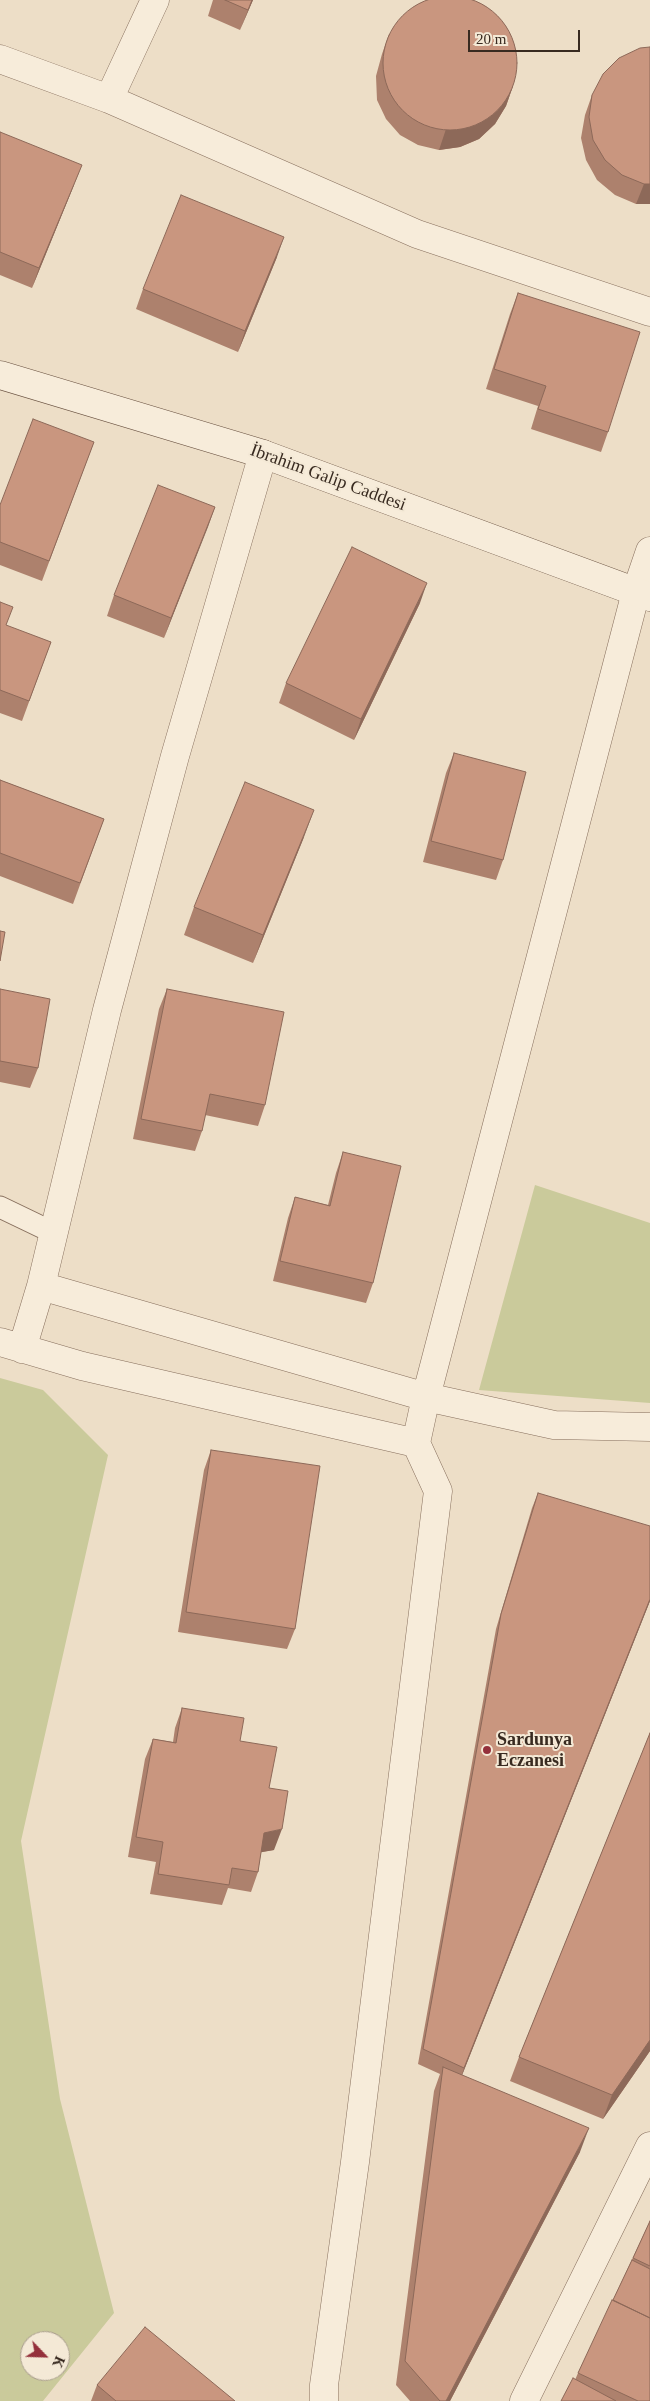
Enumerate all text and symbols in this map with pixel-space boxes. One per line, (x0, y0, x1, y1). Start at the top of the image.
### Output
scale bar (470, 20, 582, 52)
text: 20 m (476, 31, 506, 47)
street label: İbrahim Galip Caddesi (247, 440, 409, 516)
place label: Sardunya Eczanesi (497, 1729, 572, 1772)
marker: Sardunya Eczanesi (481, 1744, 493, 1756)
north arrow (20, 2331, 70, 2381)
text: K (49, 2354, 67, 2370)

